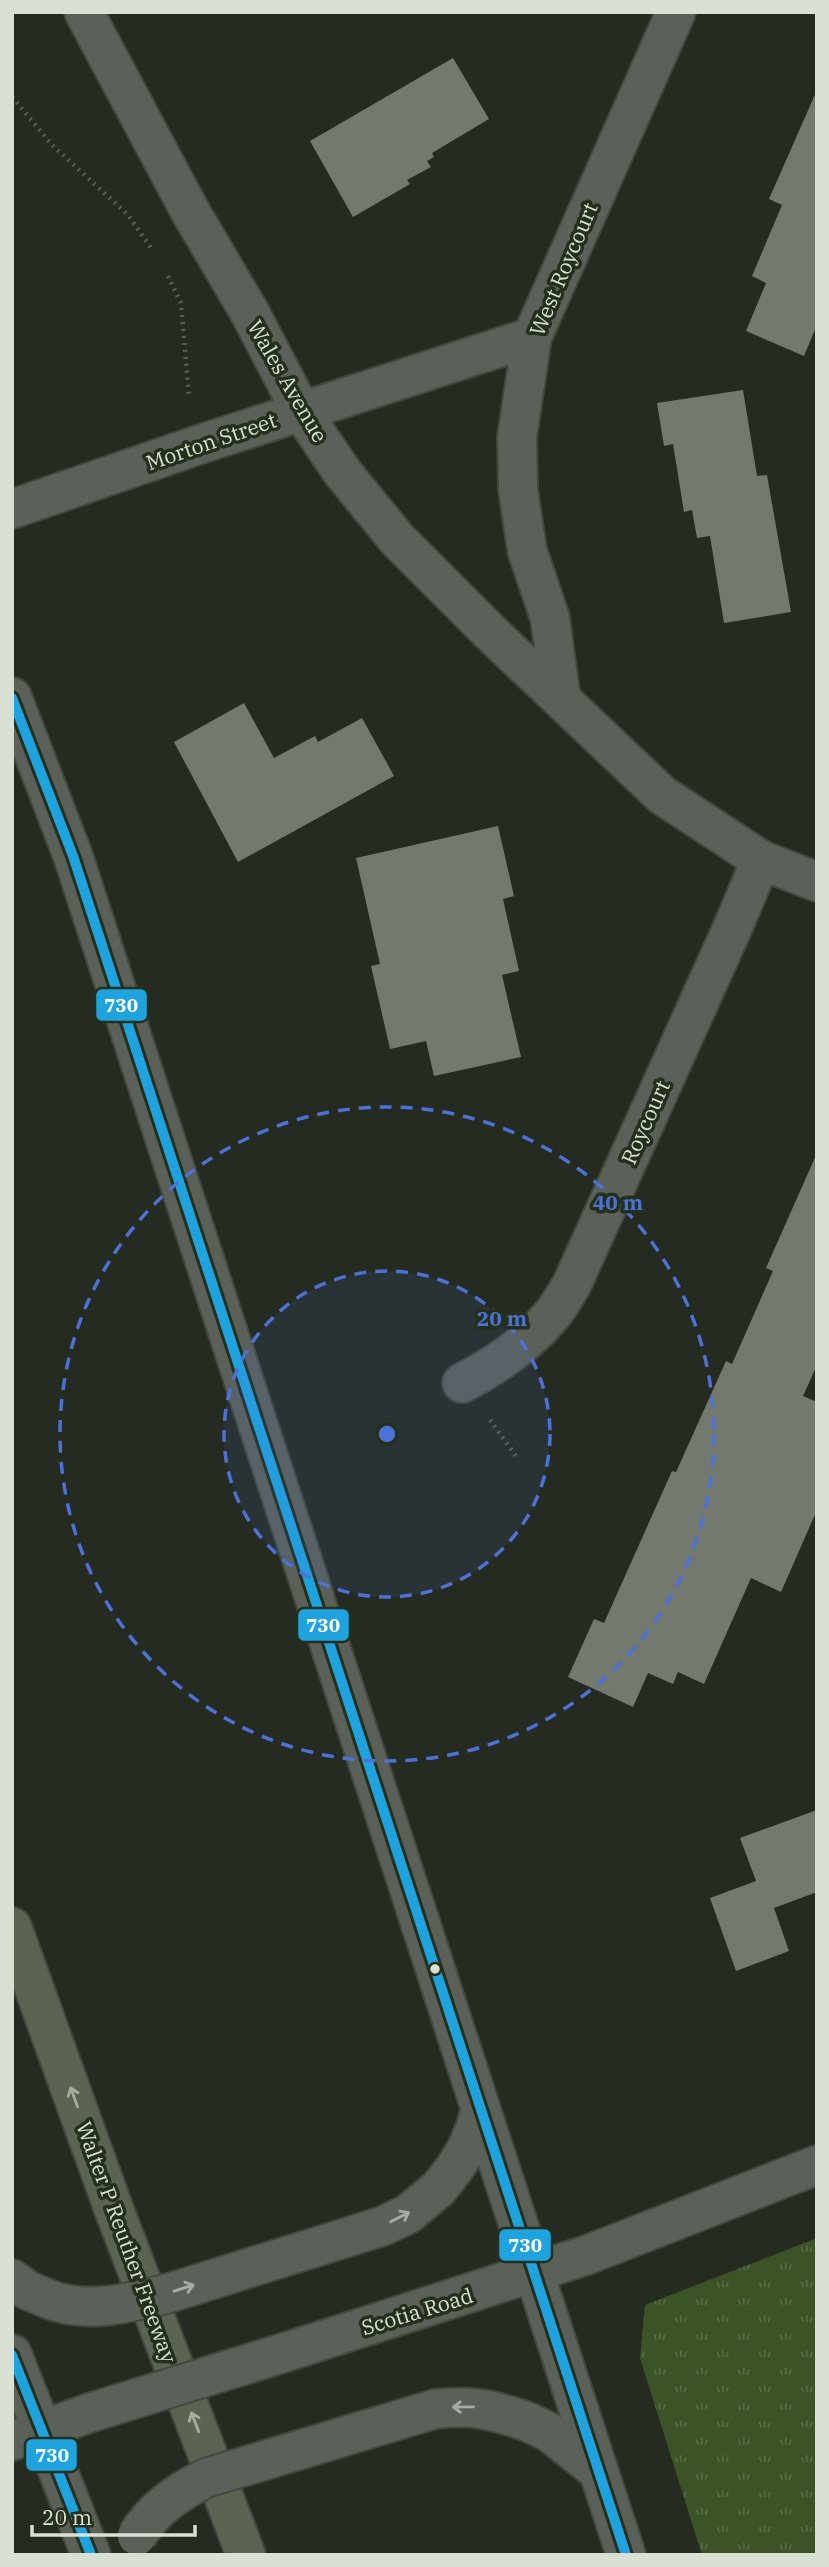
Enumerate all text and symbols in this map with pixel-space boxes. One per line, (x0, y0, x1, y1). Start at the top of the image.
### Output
street label: West Roycourt (522, 198, 604, 340)
street label: Wales Avenue (242, 315, 334, 447)
street label: Morton Street (142, 406, 280, 476)
line badge: 730 (95, 988, 148, 1022)
text: 730 (104, 993, 138, 1017)
street label: Roycourt (614, 1076, 676, 1168)
text: 40 m (593, 1188, 643, 1216)
text: 20 m (477, 1304, 527, 1332)
centre of rings (375, 1422, 399, 1446)
line badge: 730 (297, 1608, 350, 1642)
text: 730 (306, 1613, 340, 1637)
unlabelled marker (428, 1962, 442, 1976)
one-way arrow (66, 2086, 79, 2108)
street label: Walter P Reuther Freeway (70, 2118, 184, 2367)
one-way arrow (389, 2210, 410, 2224)
line badge: 730 (498, 2228, 552, 2262)
text: 730 (508, 2233, 542, 2257)
one-way arrow (173, 2281, 195, 2293)
street label: Scotia Road (358, 2281, 476, 2341)
one-way arrow (451, 2400, 474, 2414)
one-way arrow (188, 2412, 201, 2434)
line badge: 730 (25, 2438, 78, 2472)
text: 730 (35, 2443, 69, 2467)
scale bar (32, 2494, 194, 2538)
text: 20 m (42, 2503, 92, 2531)

